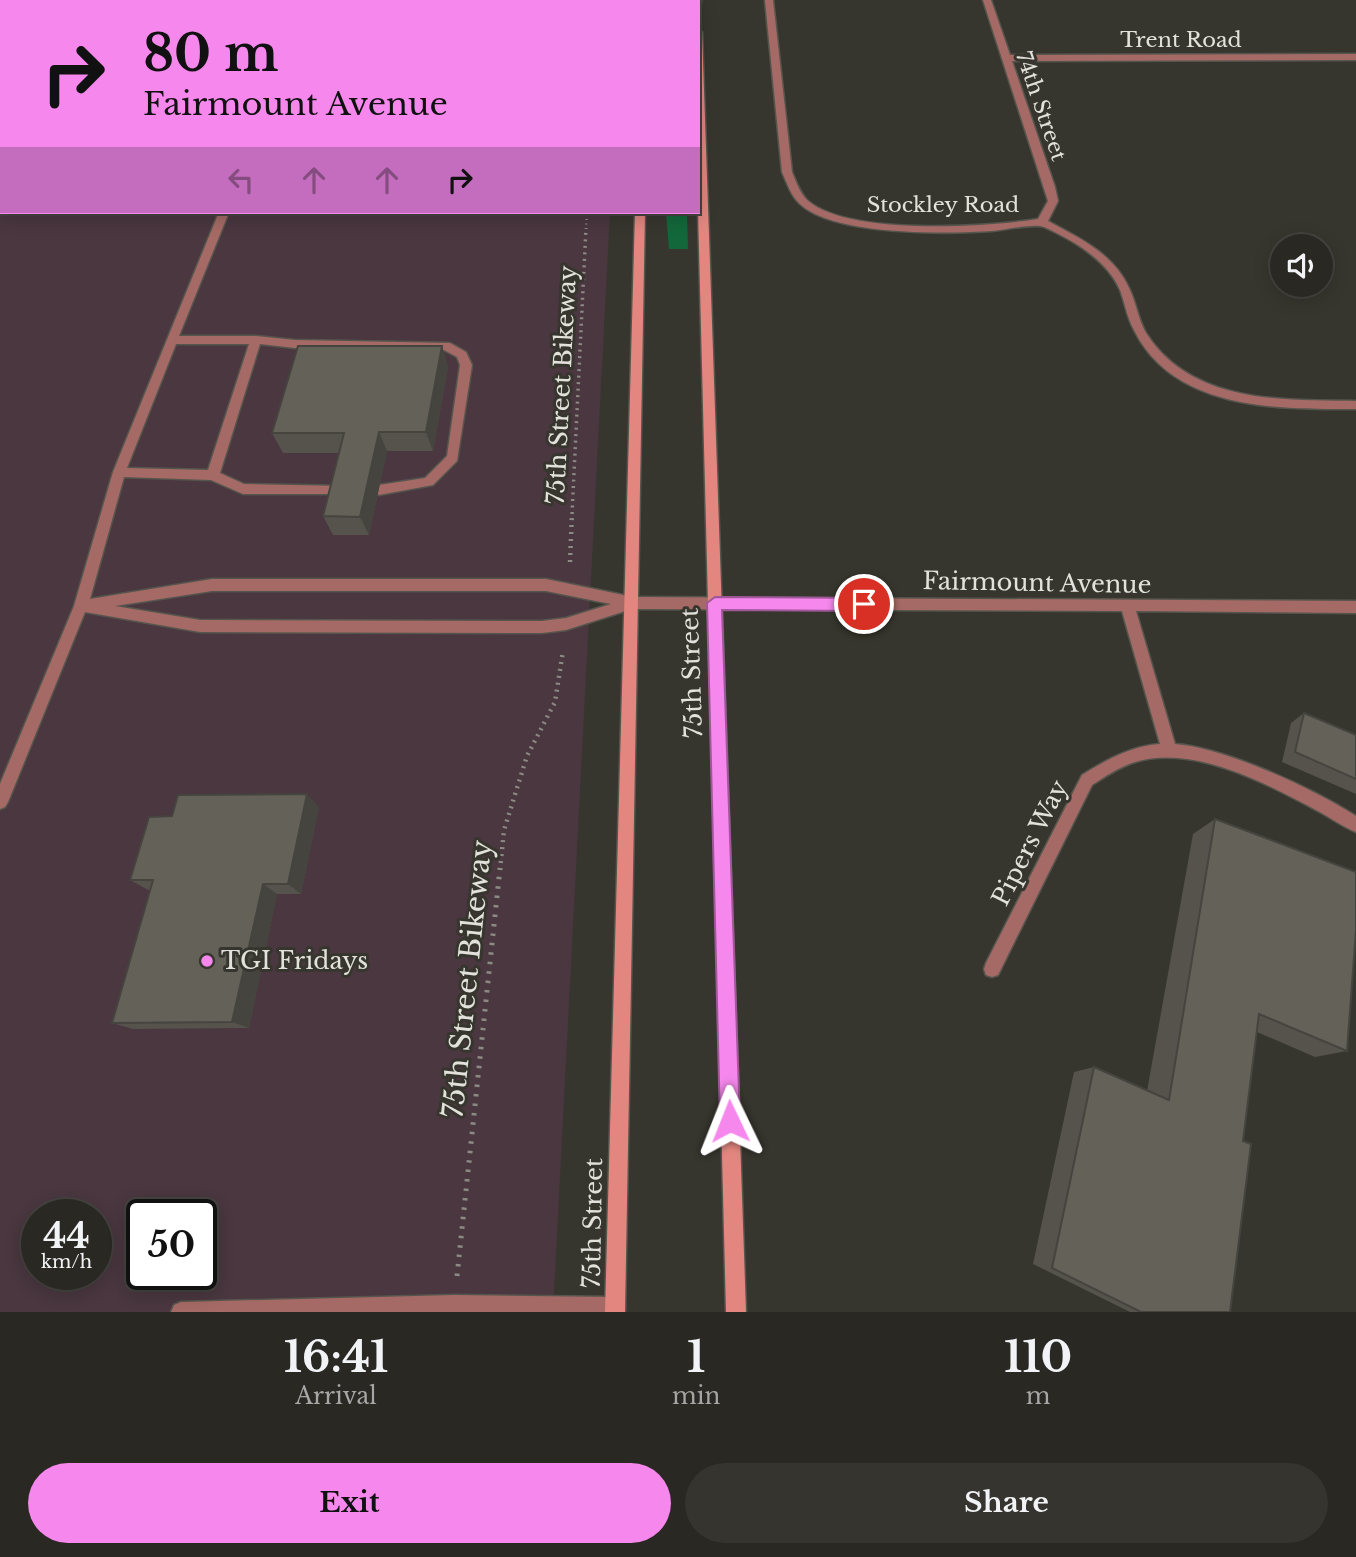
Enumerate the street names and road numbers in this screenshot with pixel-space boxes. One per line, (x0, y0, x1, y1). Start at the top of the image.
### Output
street label: Trent Road (1120, 27, 1242, 53)
street label: 74th Street (1010, 48, 1072, 164)
street label: Stockley Road (867, 192, 1019, 218)
street label: 75th Street Bikeway (541, 264, 582, 505)
street label: Fairmount Avenue (922, 566, 1152, 599)
street label: 75th Street (675, 608, 708, 738)
street label: Pipers Way (985, 774, 1074, 910)
street label: 75th Street Bikeway (436, 838, 499, 1120)
street label: 75th Street (577, 1158, 608, 1288)

